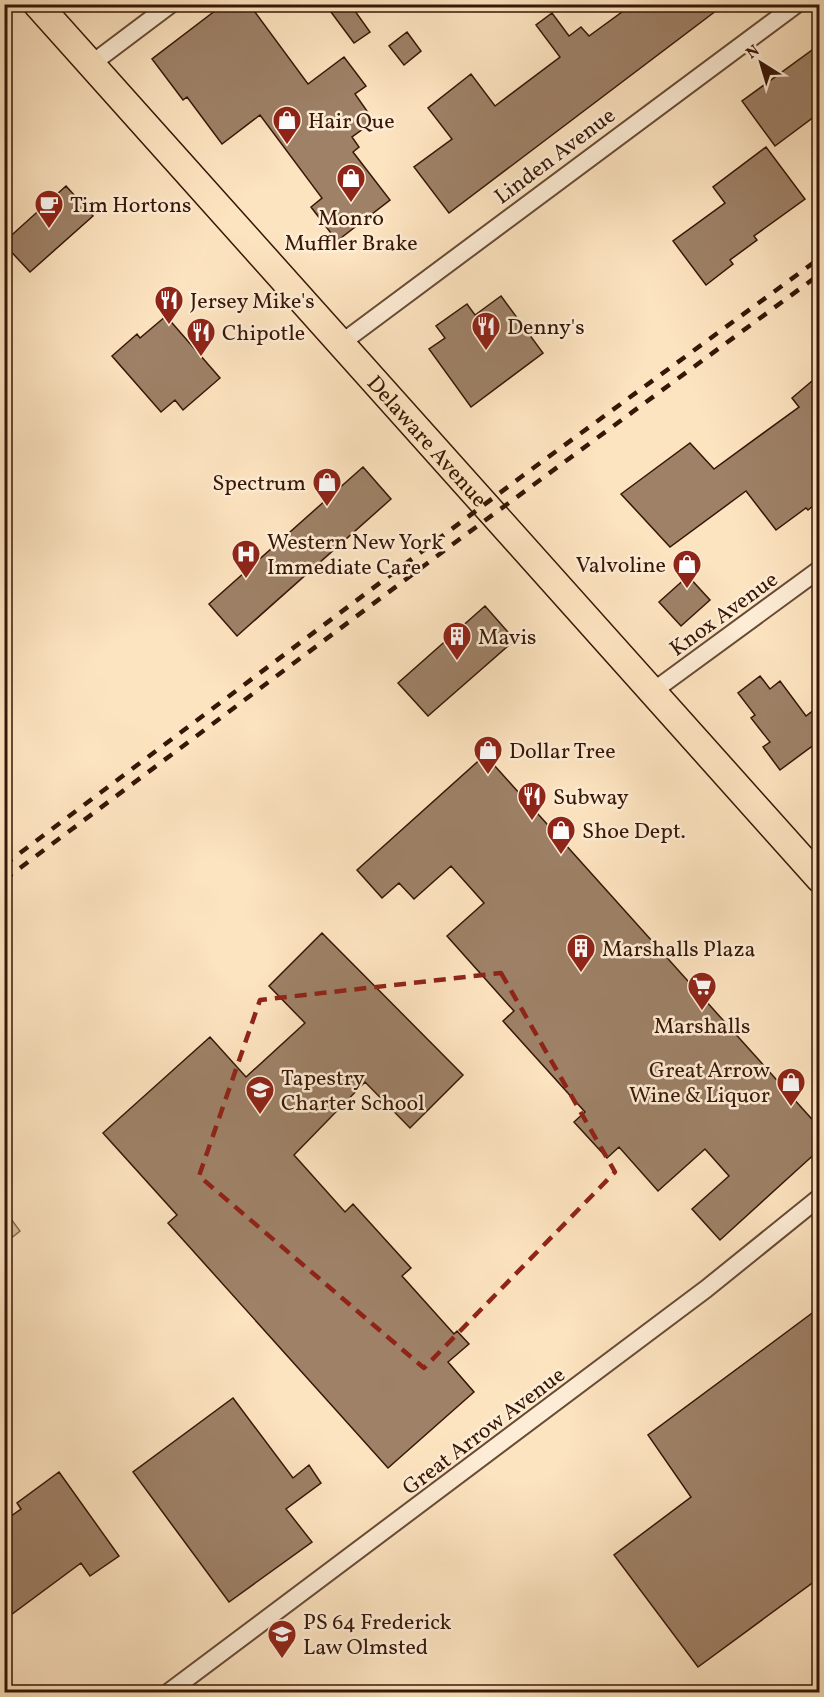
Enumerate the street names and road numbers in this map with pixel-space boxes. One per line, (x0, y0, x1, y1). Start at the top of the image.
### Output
street label: Linden Avenue (489, 101, 623, 213)
street label: Delaware Avenue (359, 370, 493, 515)
street label: Knox Avenue (664, 565, 785, 665)
street label: Great Arrow Avenue (397, 1360, 572, 1504)

